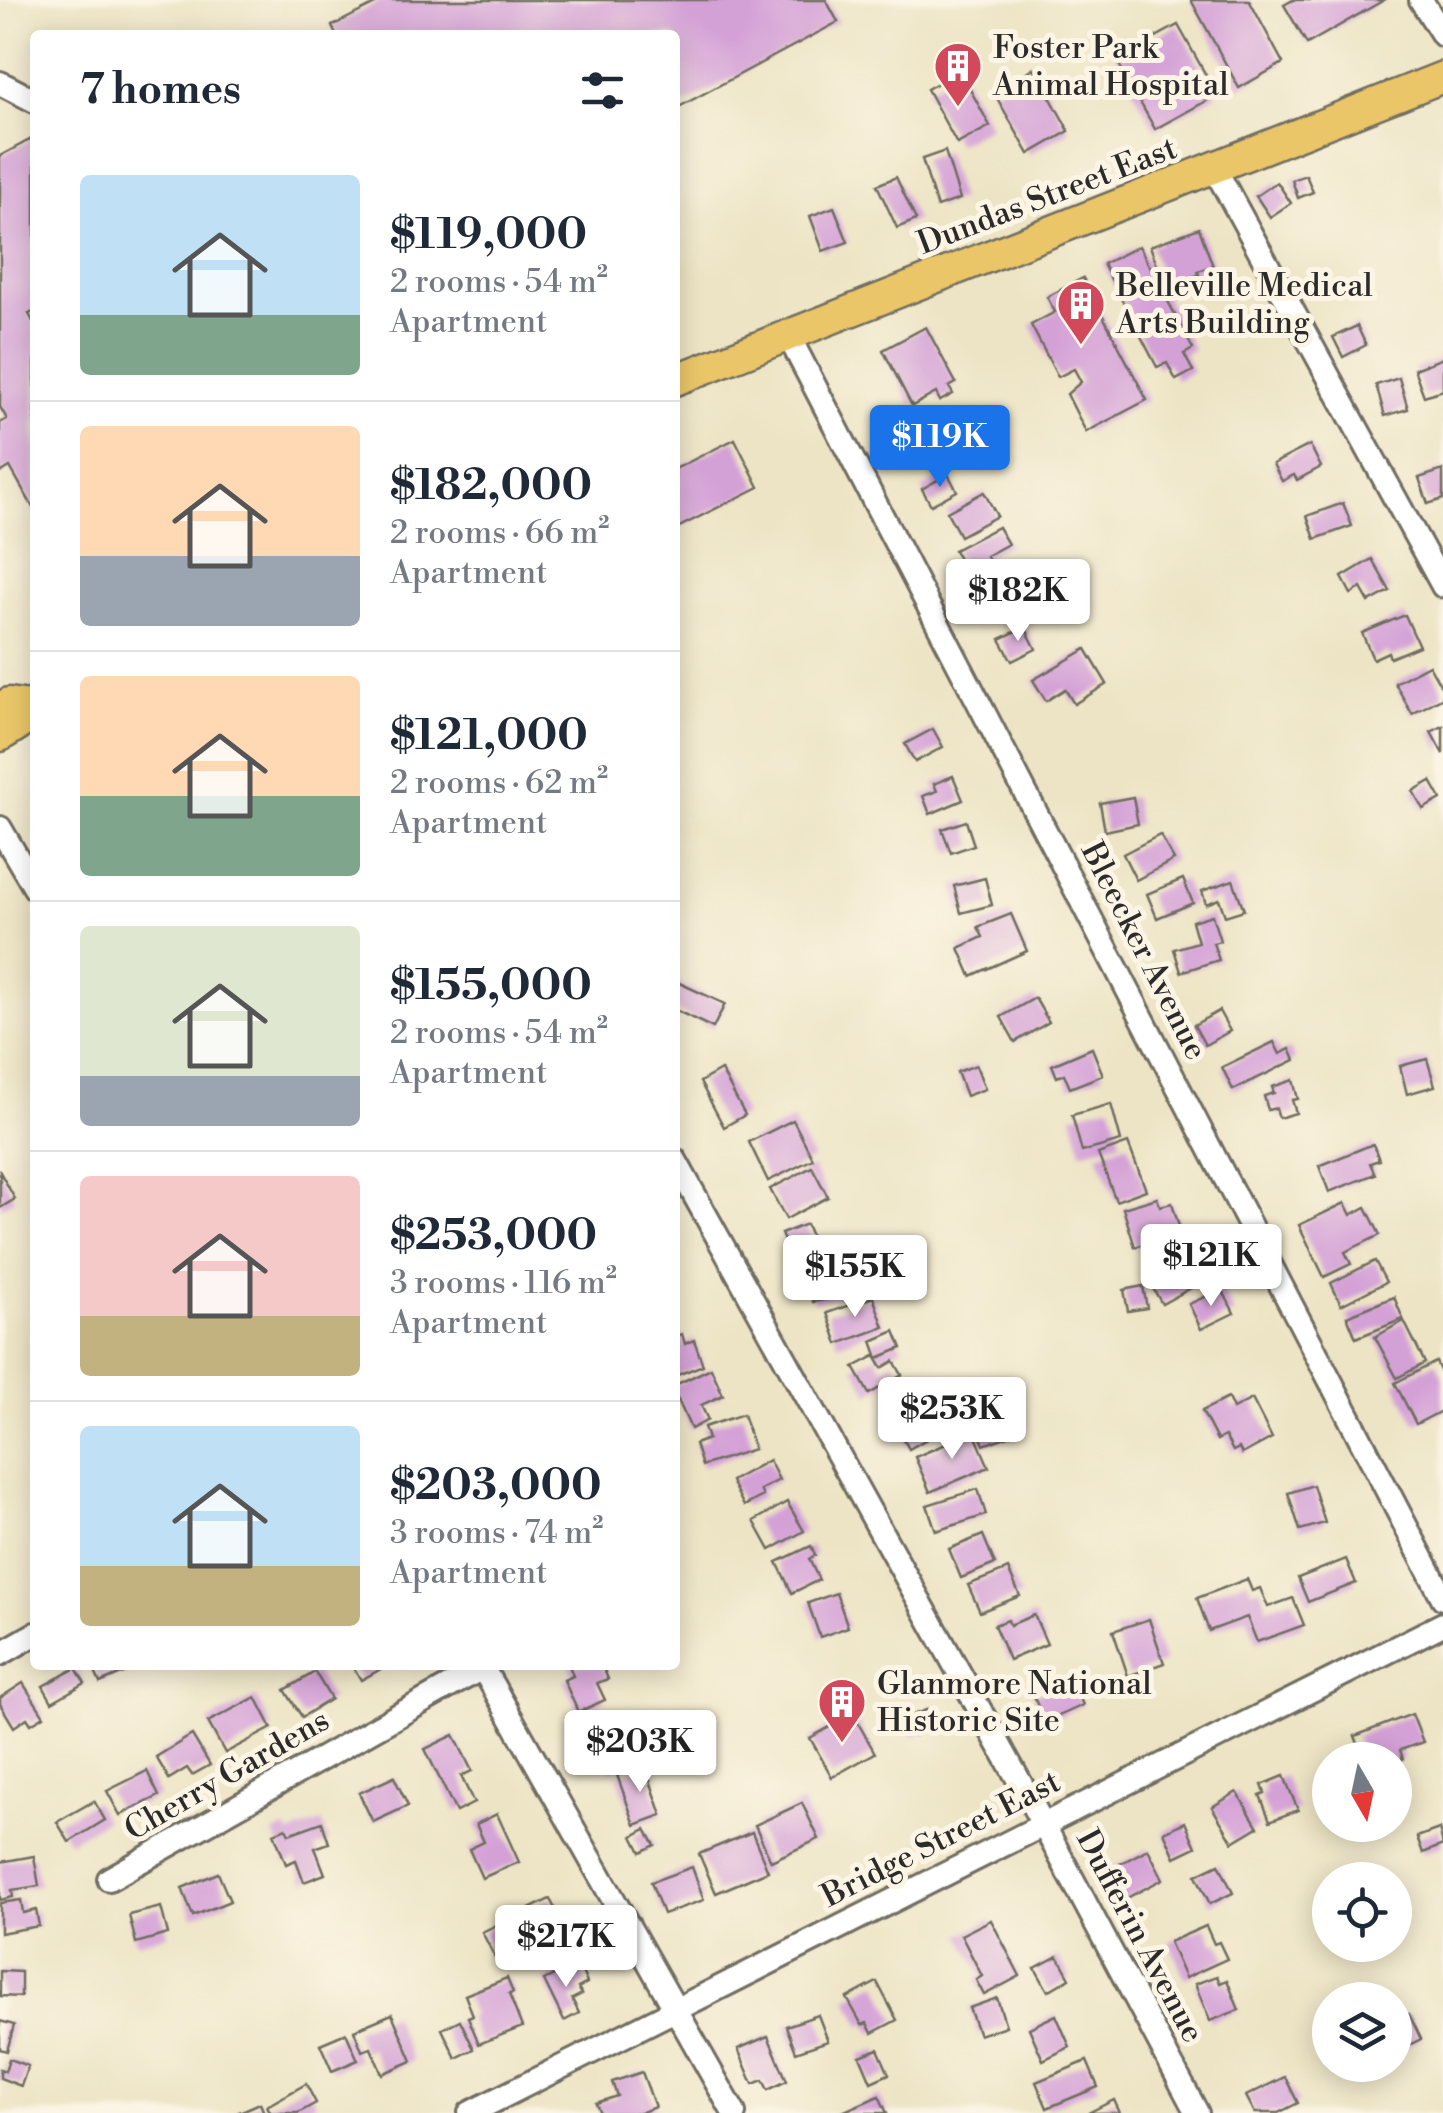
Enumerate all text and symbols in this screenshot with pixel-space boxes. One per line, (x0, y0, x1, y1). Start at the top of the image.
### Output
place label: Foster Park Animal Hospital (992, 28, 1229, 105)
building icon: Foster Park Animal Hospital (932, 40, 984, 108)
icon: filters (575, 63, 630, 118)
text: 7 homes (80, 64, 241, 117)
street label: Dundas Street East (912, 128, 1182, 264)
text: $119,000 (390, 209, 587, 262)
icon: home (160, 215, 280, 335)
text: 2 rooms · 54 m² (390, 262, 608, 302)
place label: Belleville Medical Arts Building (1115, 266, 1373, 343)
building icon: Belleville Medical Arts Building (1055, 278, 1107, 346)
text: Apartment (390, 302, 547, 342)
pin: $119K (870, 405, 1010, 490)
text: $119K (892, 417, 988, 457)
text: $182,000 (390, 460, 592, 513)
icon: home (160, 466, 280, 586)
text: 2 rooms · 66 m² (390, 513, 609, 553)
text: Apartment (390, 553, 547, 593)
pin: $182K (948, 559, 1088, 644)
text: $182K (968, 571, 1068, 611)
text: $121,000 (390, 710, 588, 763)
icon: home (160, 716, 280, 836)
text: 2 rooms · 62 m² (390, 763, 608, 803)
text: Apartment (390, 803, 547, 843)
street label: Bleecker Avenue (1071, 835, 1216, 1067)
text: $155,000 (390, 960, 592, 1013)
icon: home (160, 966, 280, 1086)
text: 2 rooms · 54 m² (390, 1013, 608, 1053)
text: Apartment (390, 1053, 547, 1093)
text: $253,000 (390, 1210, 597, 1263)
icon: home (160, 1216, 280, 1336)
pin: $121K (1141, 1224, 1281, 1309)
pin: $155K (785, 1235, 925, 1320)
text: $121K (1163, 1236, 1259, 1276)
text: $155K (805, 1247, 905, 1287)
text: 3 rooms · 116 m² (390, 1263, 617, 1303)
text: Apartment (390, 1303, 547, 1343)
pin: $253K (882, 1377, 1022, 1462)
text: $253K (900, 1389, 1004, 1429)
text: $203,000 (390, 1460, 602, 1513)
icon: home (160, 1466, 280, 1586)
text: 3 rooms · 74 m² (390, 1513, 603, 1553)
text: Apartment (390, 1553, 547, 1593)
place label: Glanmore National Historic Site (877, 1664, 1152, 1741)
building icon: Glanmore National Historic Site (816, 1676, 868, 1744)
street label: Cherry Gardens (118, 1700, 336, 1850)
pin: $203K (570, 1710, 710, 1795)
text: $203K (586, 1722, 694, 1762)
north arrow (1312, 1742, 1412, 1842)
map controls (1312, 1742, 1412, 2082)
street label: Bridge Street East (814, 1762, 1067, 1917)
street label: Dufferin Avenue (1067, 1823, 1213, 2049)
button: locate (1312, 1862, 1412, 1962)
pin: $217K (496, 1905, 636, 1990)
text: $217K (517, 1917, 615, 1957)
button: layers (1312, 1982, 1412, 2082)

